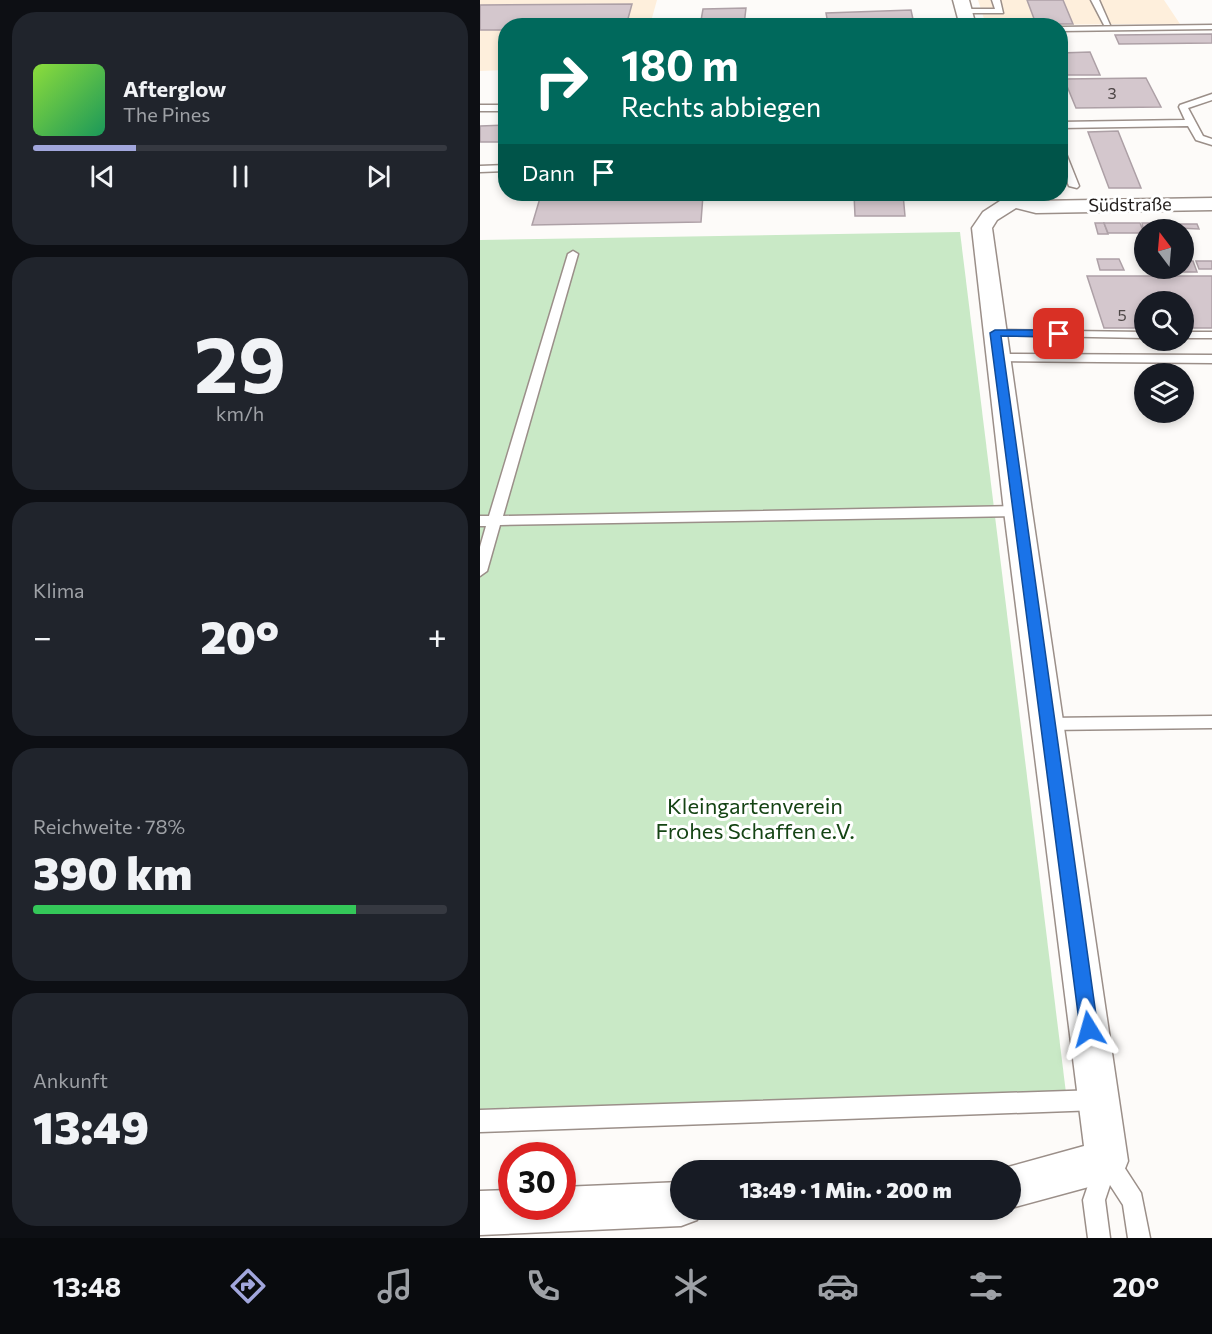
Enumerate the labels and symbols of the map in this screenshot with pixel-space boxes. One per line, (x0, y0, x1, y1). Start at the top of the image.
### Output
house number: 3 (1107, 83, 1117, 102)
street label: Südstraße (1088, 192, 1172, 216)
north arrow (1134, 219, 1194, 279)
house number: 5 (1117, 305, 1127, 324)
pin (1033, 308, 1084, 359)
park label: Kleingartenverein Frohes Schaffen e.V. (655, 792, 855, 844)
position arrow (1057, 997, 1121, 1061)
speed limit sign: 30 (498, 1142, 576, 1220)

